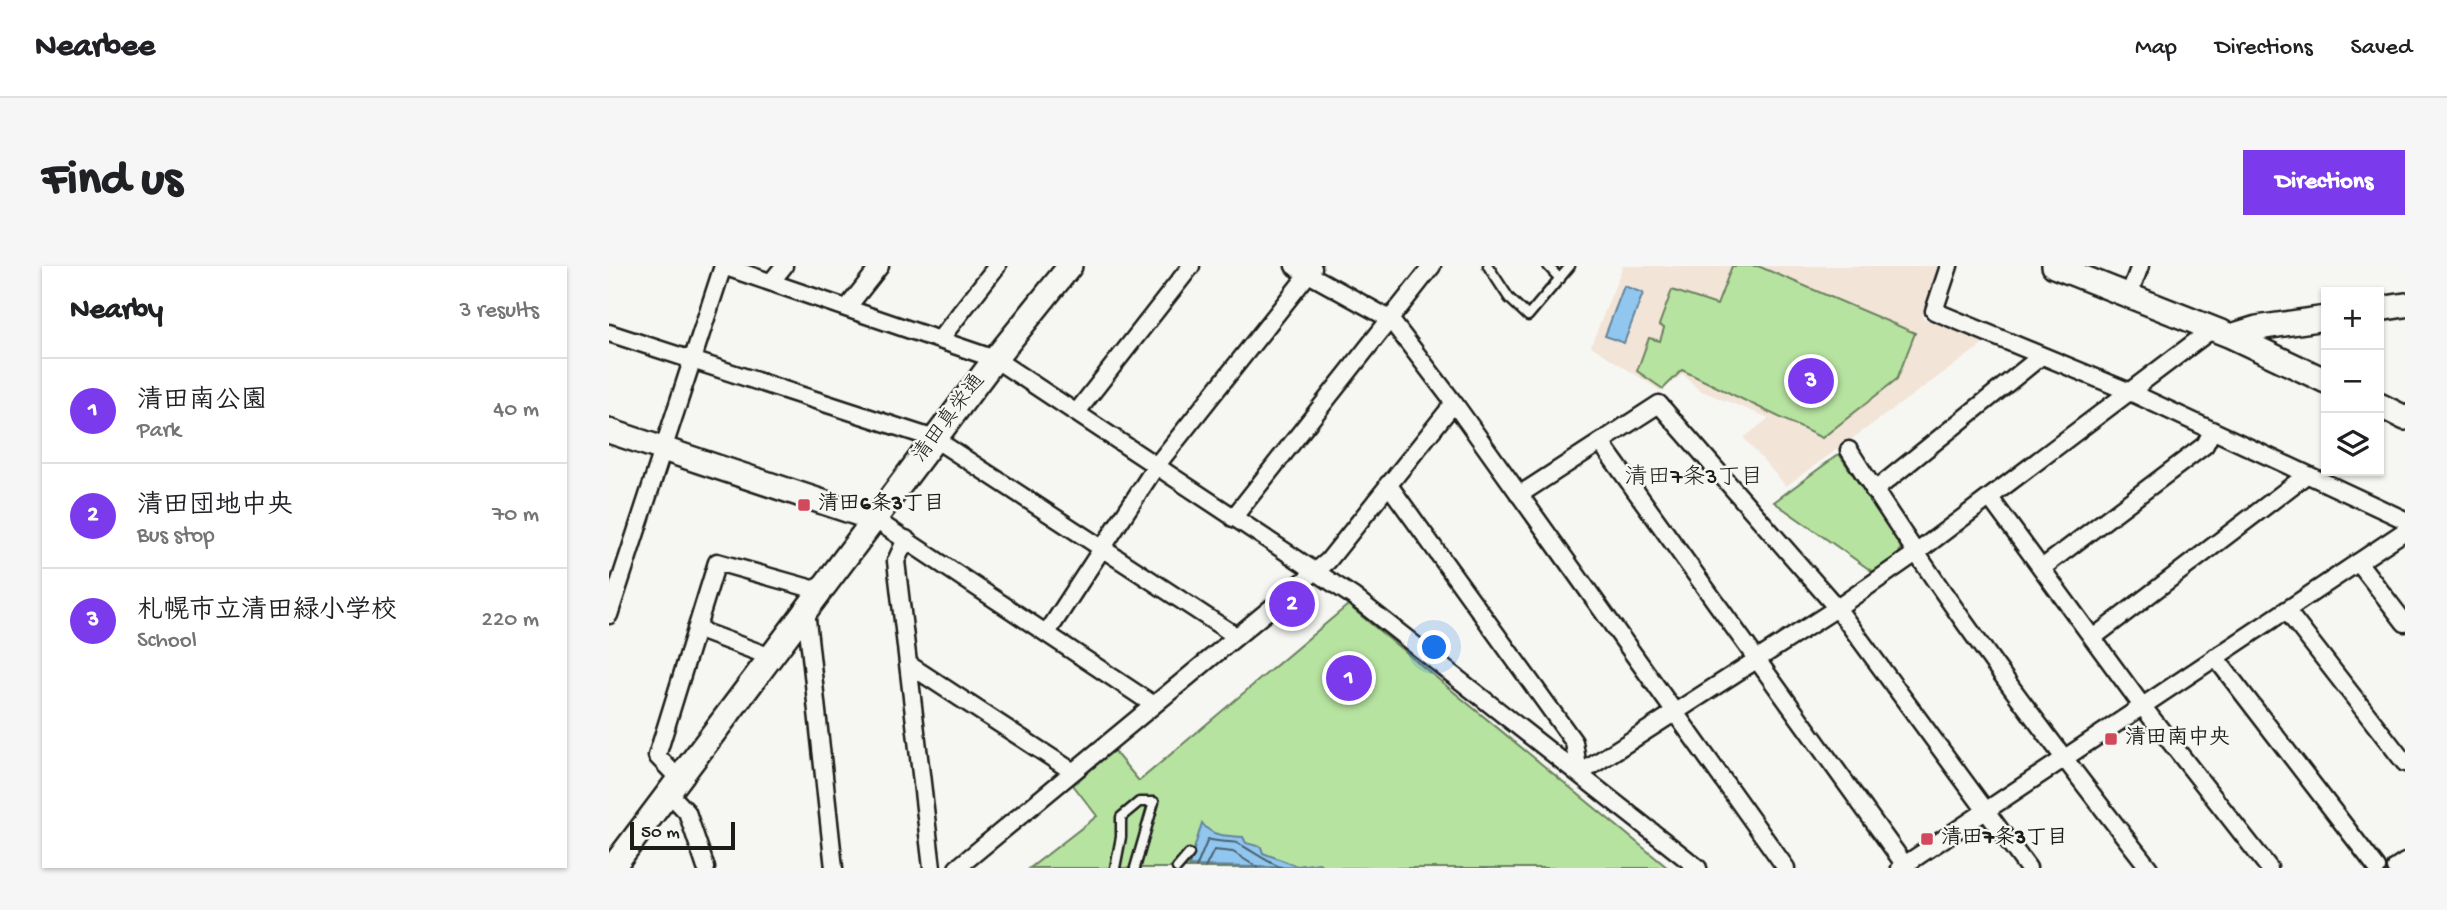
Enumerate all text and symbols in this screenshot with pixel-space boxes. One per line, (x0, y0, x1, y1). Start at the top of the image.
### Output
text: Nearbee (35, 29, 155, 67)
text: Map (2135, 34, 2177, 63)
text: Directions (2215, 34, 2313, 63)
text: Saved (2351, 34, 2412, 63)
button: Directions (2243, 150, 2405, 215)
text: Find us (42, 153, 182, 211)
map controls (2321, 287, 2384, 476)
button: + (2321, 287, 2384, 350)
text: Nearby (70, 294, 163, 329)
text: 3 results (459, 298, 539, 325)
button: − (2321, 350, 2384, 413)
pin: 3 (1788, 355, 1834, 407)
street label: 清田真栄通 (907, 368, 992, 468)
text: 清田南公園 (137, 387, 267, 418)
text: 1 (88, 397, 98, 424)
text: 40 m (493, 397, 539, 424)
button: layers (2321, 413, 2384, 476)
text: Park (137, 418, 181, 445)
district label: 清田7条3丁目 (1625, 464, 1763, 492)
place label: 清田6条3丁目 (818, 491, 945, 518)
text: 清田団地中央 (137, 492, 293, 523)
marker: 清田6条3丁目 (796, 497, 812, 513)
text: 2 (87, 502, 99, 529)
text: 70 m (492, 502, 539, 529)
text: Bus stop (137, 523, 215, 550)
pin: 2 (1269, 578, 1315, 630)
text: 札幌市立清田緑小学校 (137, 597, 397, 628)
text: 3 (87, 607, 99, 634)
text: 220 m (482, 607, 539, 634)
text: School (137, 628, 197, 655)
your location (1417, 630, 1451, 664)
pin: 1 (1326, 652, 1372, 704)
place label: 清田南中央 (2125, 725, 2230, 752)
marker: 清田南中央 (2103, 731, 2119, 747)
scale bar (630, 819, 735, 851)
text: 50 m (641, 822, 680, 845)
place label: 清田7条3丁目 (1941, 825, 2068, 852)
marker: 清田7条3丁目 (1919, 831, 1935, 847)

